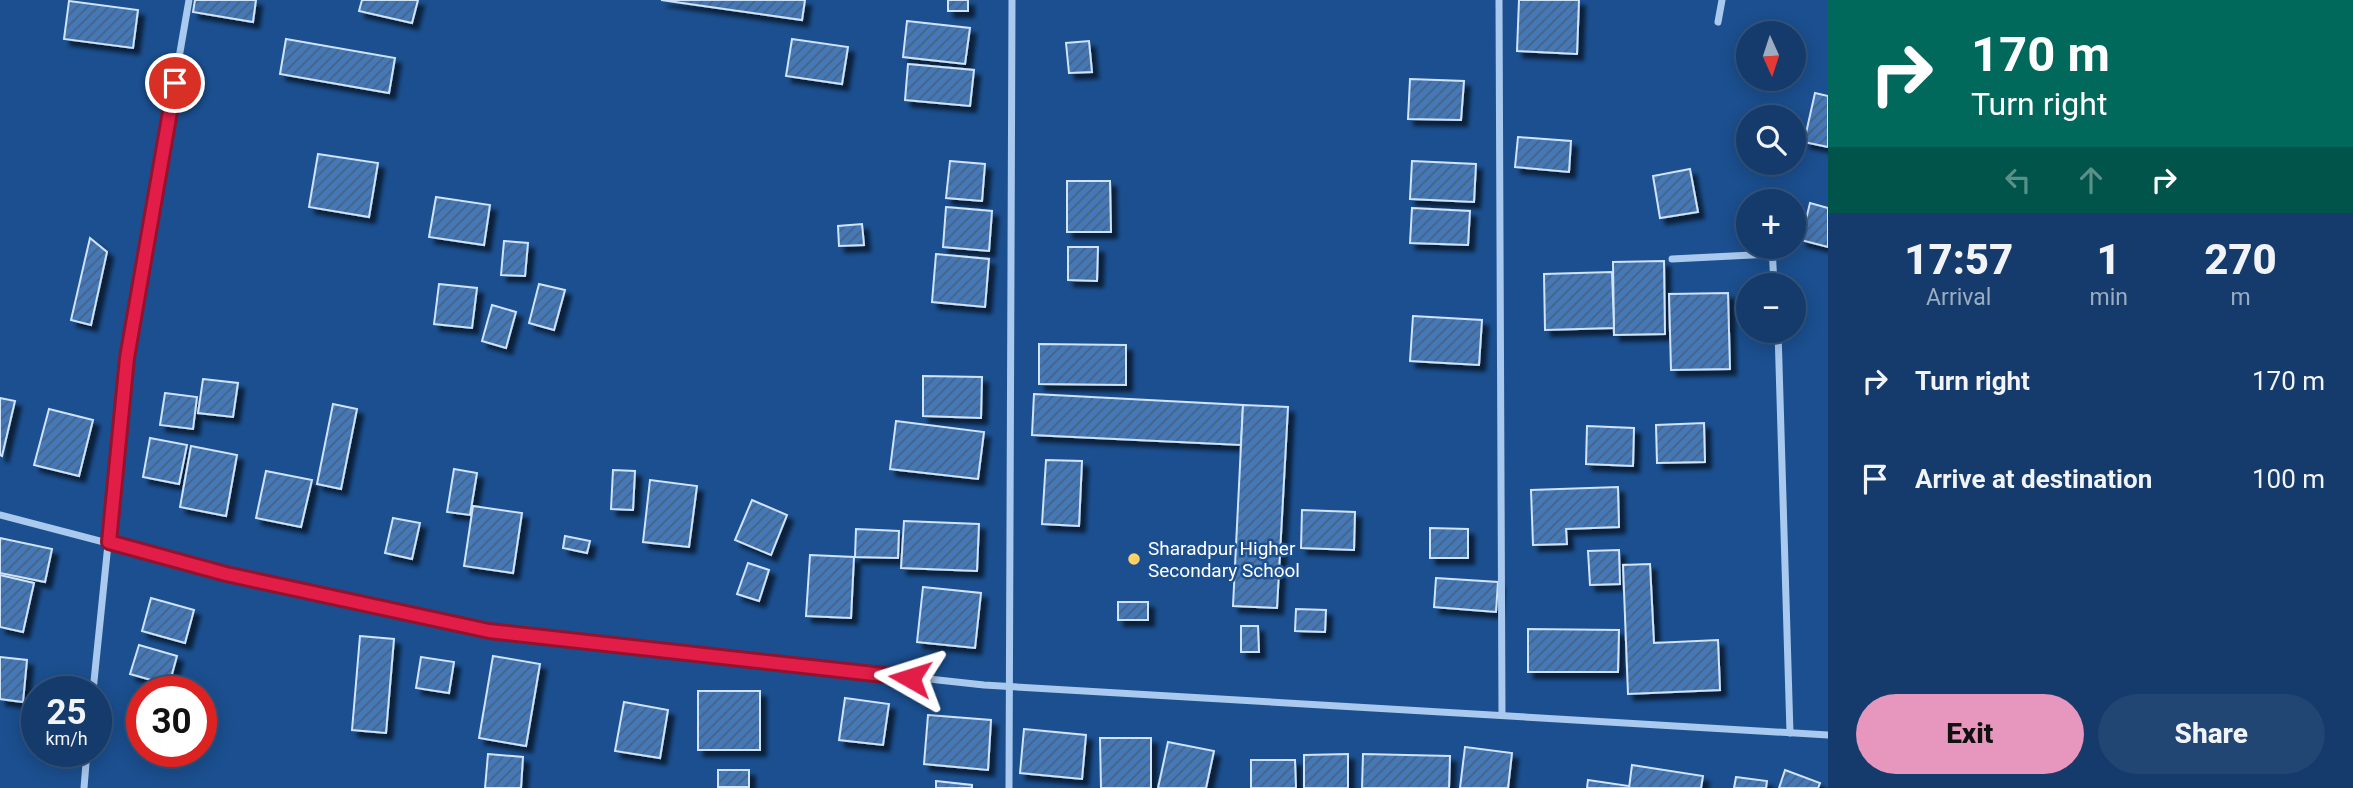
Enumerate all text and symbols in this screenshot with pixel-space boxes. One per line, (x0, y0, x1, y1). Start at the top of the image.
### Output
north arrow (1736, 21, 1806, 91)
map controls (1736, 21, 1806, 343)
text: 170 m (1971, 26, 2110, 83)
icon: right (1856, 28, 1947, 119)
pin (145, 53, 205, 113)
icon: arrive (156, 64, 194, 102)
text: Turn right (1971, 85, 2107, 123)
button: search (1736, 105, 1806, 175)
icon: left (1999, 161, 2037, 199)
icon: ahead (2072, 161, 2110, 199)
icon: right (2145, 161, 2183, 199)
button: + (1736, 189, 1806, 259)
text: 17:57 (1904, 235, 2013, 284)
text: 1 (2097, 235, 2121, 284)
text: 270 (2204, 235, 2277, 284)
button: − (1736, 273, 1806, 343)
text: Arrival (1926, 284, 1991, 311)
text: min (2089, 284, 2128, 311)
text: m (2230, 284, 2251, 311)
icon: right (1856, 362, 1894, 400)
text: Turn right (1915, 366, 2030, 396)
text: 170 m (2252, 366, 2325, 396)
icon: arrive (1856, 460, 1894, 498)
text: Arrive at destination (1915, 464, 2152, 494)
text: 100 m (2252, 464, 2325, 494)
place label: Sharadpur Higher Secondary School (1148, 537, 1300, 582)
marker: Sharadpur Higher Secondary School (1126, 551, 1142, 567)
position arrow (873, 641, 947, 715)
speed limit sign: 30 (126, 676, 217, 767)
text: 25 (46, 692, 87, 733)
button: Exit (1856, 694, 2084, 774)
button: Share (2098, 694, 2325, 774)
text: km/h (45, 728, 88, 749)

